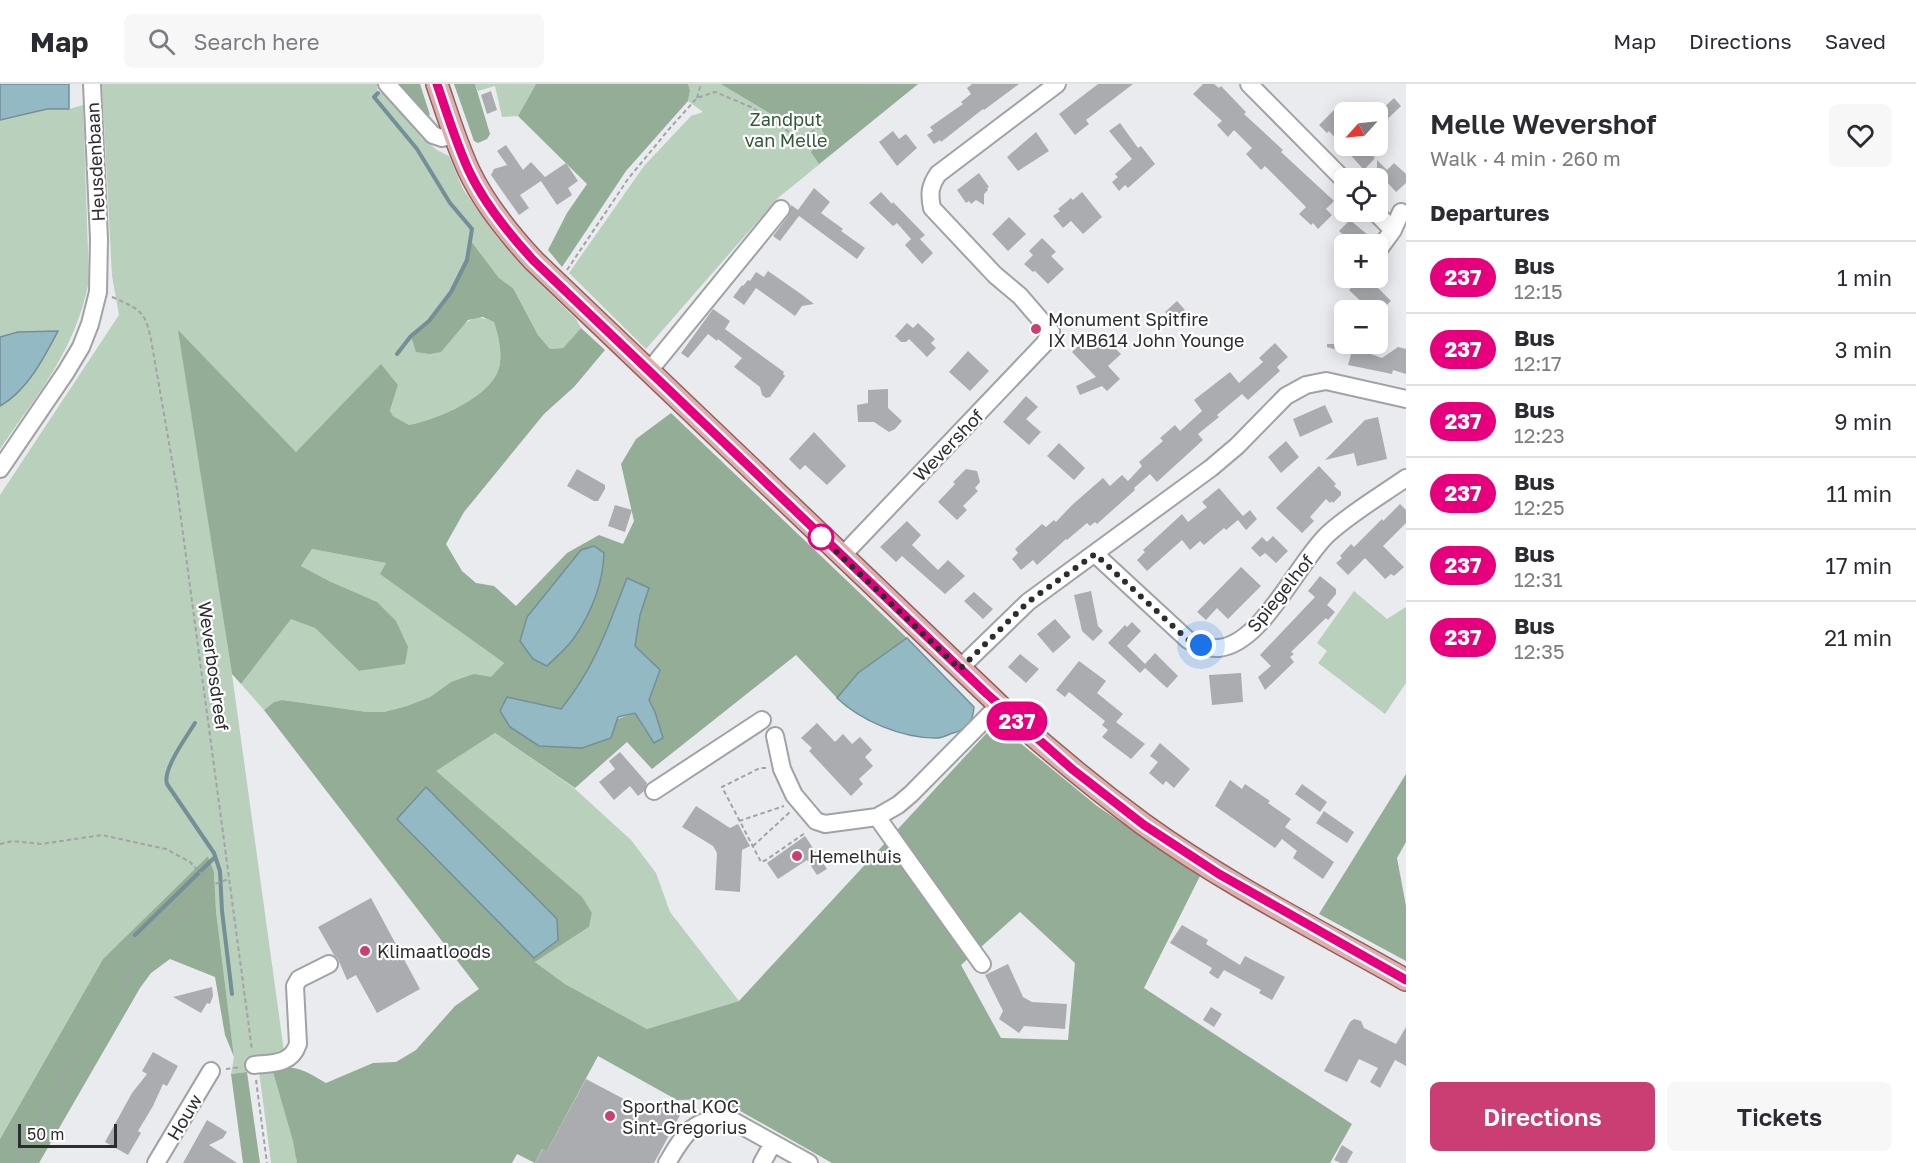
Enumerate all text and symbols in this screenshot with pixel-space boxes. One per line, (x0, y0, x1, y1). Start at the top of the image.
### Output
search box (124, 14, 544, 68)
text: Map (30, 25, 88, 58)
icon: search (145, 25, 178, 58)
text: Search here (193, 28, 319, 55)
text: Map (1613, 28, 1656, 54)
text: Directions (1689, 28, 1792, 54)
text: Saved (1825, 28, 1886, 54)
street label: Heusdenbaan (81, 102, 109, 222)
north arrow (1334, 102, 1388, 156)
map controls (1334, 102, 1388, 354)
button: heart (1829, 104, 1892, 167)
text: Melle Wevershof (1430, 107, 1656, 140)
park label: Zandput van Melle (745, 108, 827, 151)
text: Walk · 4 min · 260 m (1430, 146, 1621, 170)
button: locate (1334, 168, 1388, 222)
text: Departures (1430, 199, 1549, 226)
button: + (1334, 234, 1388, 288)
text: Bus (1514, 252, 1555, 279)
text: 237 (1444, 264, 1482, 290)
text: 1 min (1837, 264, 1892, 291)
text: 12:15 (1514, 279, 1563, 303)
button: − (1334, 300, 1388, 354)
place label: Monument Spitfire IX MB614 John Younge (1048, 308, 1244, 351)
marker: Monument Spitfire IX MB614 John Younge (1029, 322, 1043, 336)
text: Bus (1514, 324, 1555, 351)
text: 237 (1444, 336, 1482, 362)
text: 3 min (1835, 336, 1892, 363)
text: 12:17 (1514, 351, 1562, 375)
text: Bus (1514, 396, 1555, 423)
street label: Wevershof (908, 404, 988, 486)
text: 237 (1444, 408, 1482, 434)
text: 9 min (1834, 408, 1892, 435)
text: 12:23 (1514, 423, 1565, 447)
text: Bus (1514, 468, 1555, 495)
text: 237 (1444, 480, 1482, 506)
text: 11 min (1826, 480, 1892, 507)
text: 12:25 (1514, 495, 1565, 519)
unlabelled marker (808, 524, 834, 550)
text: Bus (1514, 540, 1555, 567)
street label: Spiegelhof (1242, 549, 1318, 636)
text: 237 (1444, 552, 1482, 578)
text: 17 min (1825, 552, 1892, 579)
text: 12:31 (1514, 567, 1563, 591)
street label: Weverbosdreef (194, 600, 234, 733)
text: Bus (1514, 612, 1555, 639)
text: 237 (1444, 624, 1482, 650)
text: 21 min (1824, 624, 1892, 651)
your location (1186, 630, 1216, 660)
text: 12:35 (1514, 639, 1565, 663)
line badge: 237 (982, 702, 1052, 740)
text: 237 (998, 708, 1036, 734)
place label: Hemelhuis (809, 845, 902, 867)
marker: Hemelhuis (790, 849, 804, 863)
place label: Klimaatloods (377, 940, 491, 962)
marker: Klimaatloods (358, 944, 372, 958)
button: Directions (1430, 1082, 1655, 1151)
button: Tickets (1667, 1082, 1892, 1151)
street label: Houw (162, 1090, 207, 1144)
place label: Sporthal KOC Sint-Gregorius (622, 1095, 747, 1138)
marker: Sporthal KOC Sint-Gregorius (603, 1109, 617, 1123)
scale bar (18, 1121, 117, 1148)
text: 50 m (27, 1124, 64, 1144)

